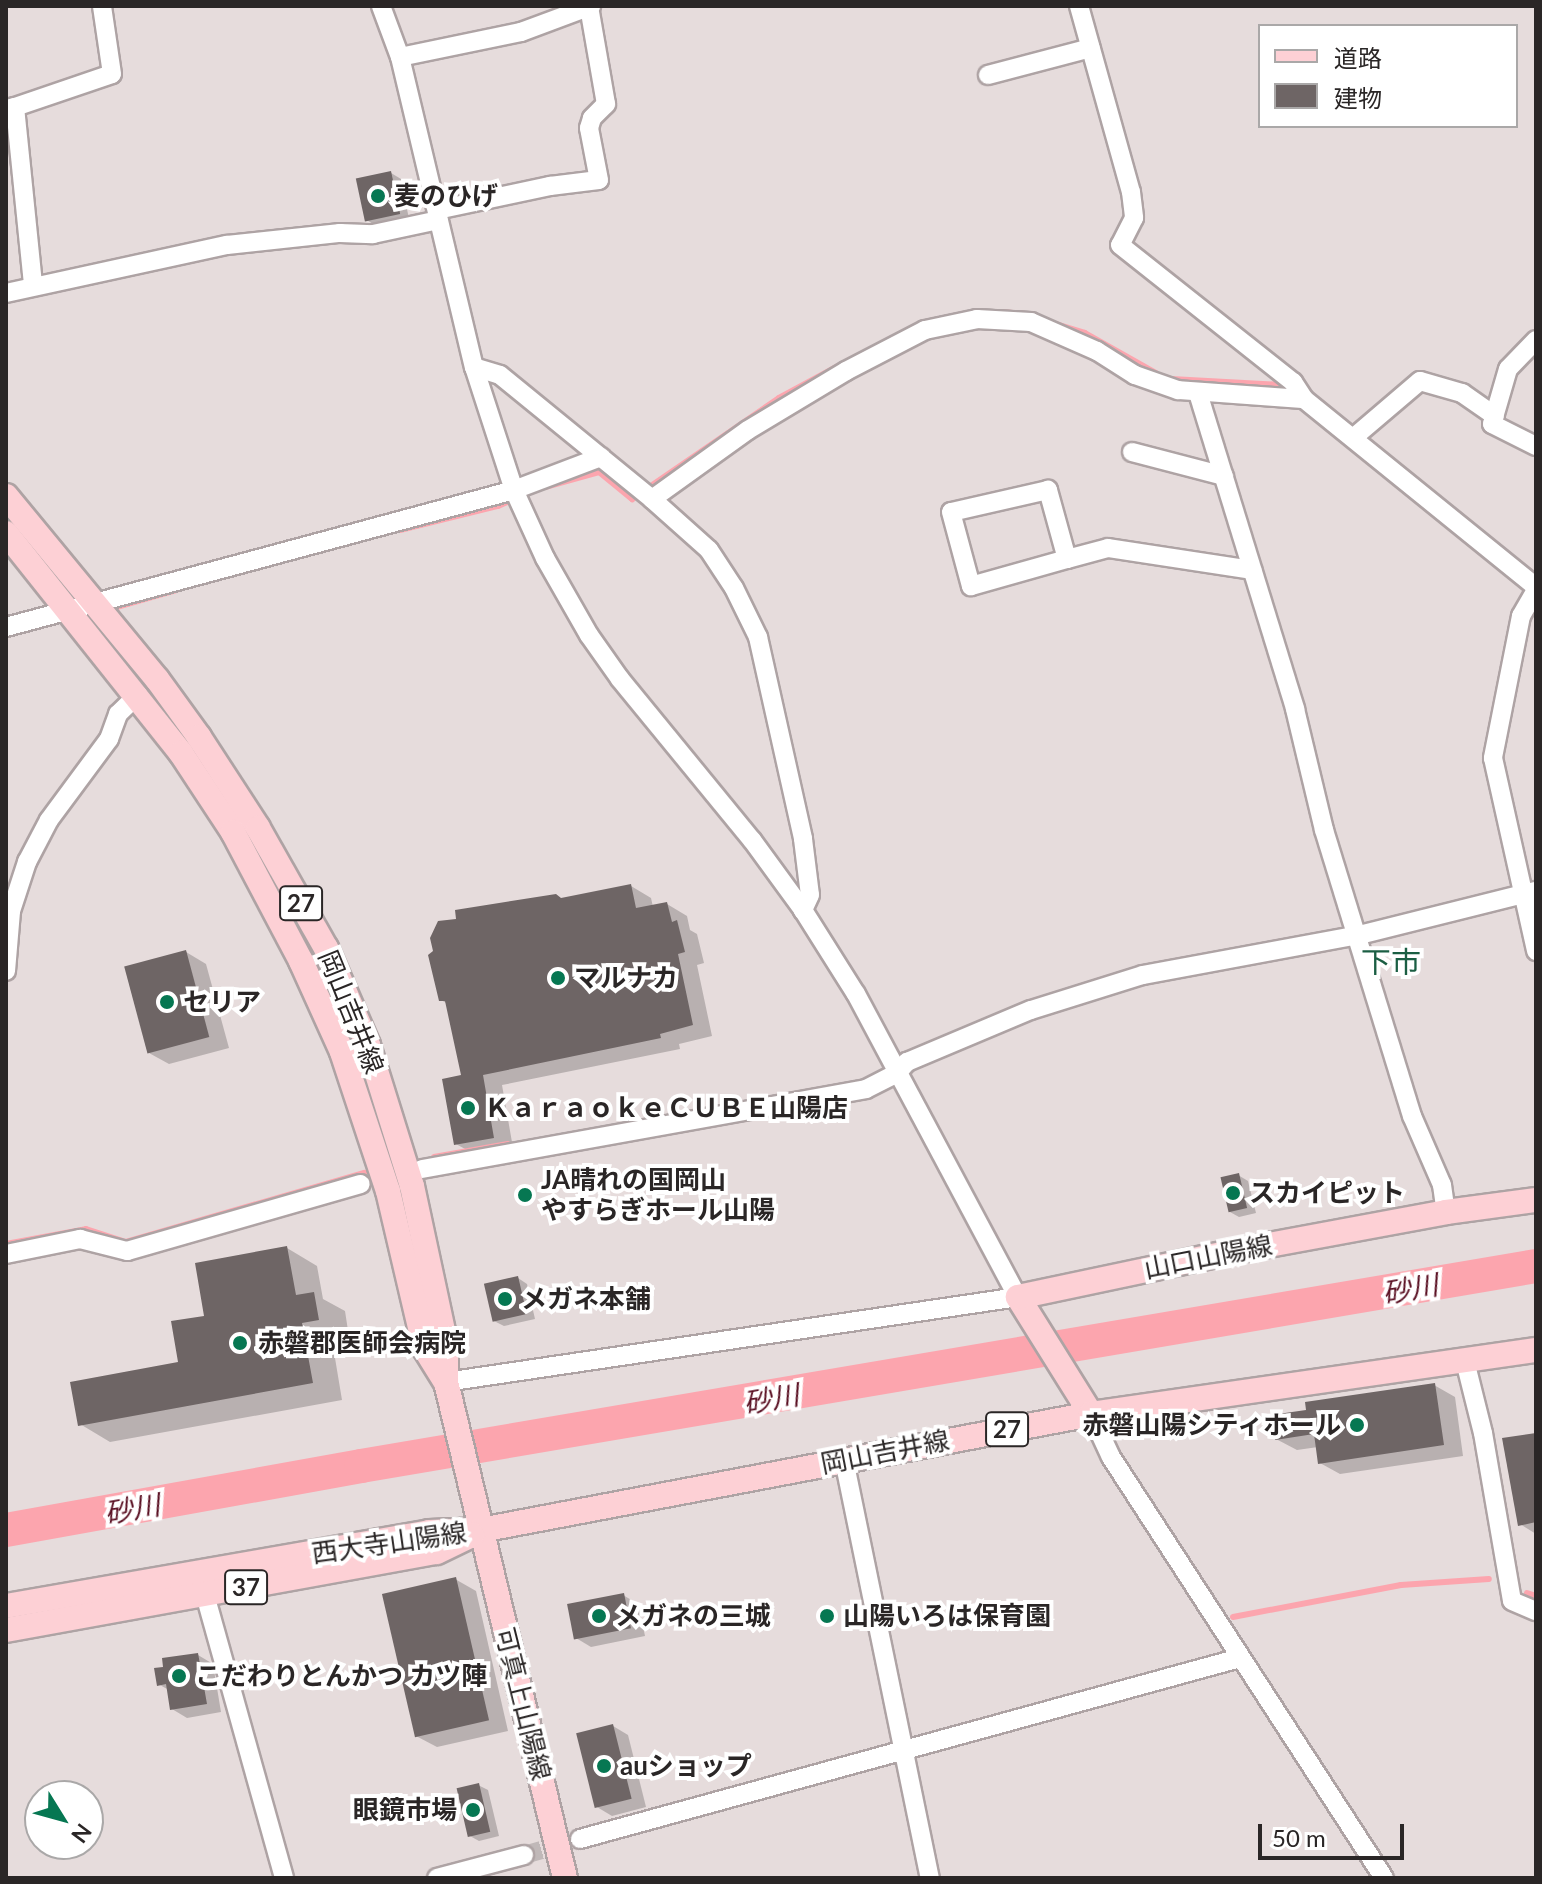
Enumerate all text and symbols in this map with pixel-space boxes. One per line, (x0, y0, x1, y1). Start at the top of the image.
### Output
legend (1258, 24, 1518, 128)
text: 道路 (1334, 43, 1382, 72)
text: 建物 (1334, 83, 1382, 112)
place label: 麦のひげ (394, 180, 498, 212)
marker: 麦のひげ (369, 187, 387, 205)
road number: 27 (279, 883, 323, 923)
district label: 下市 (1361, 943, 1421, 979)
street label: 岡山吉井線 (312, 946, 390, 1078)
place label: マルナカ (574, 962, 678, 994)
marker: マルナカ (549, 969, 567, 987)
place label: セリア (183, 986, 261, 1018)
marker: セリア (158, 993, 176, 1011)
place label: ＫａｒａｏｋｅＣＵＢＥ山陽店 (484, 1092, 848, 1124)
marker: ＫａｒａｏｋｅＣＵＢＥ山陽店 (459, 1099, 477, 1117)
place label: JA晴れの国岡山 やすらぎホール山陽 (541, 1164, 775, 1226)
place label: スカイピット (1249, 1177, 1405, 1209)
marker: スカイピット (1224, 1184, 1242, 1202)
marker: JA晴れの国岡山 やすらぎホール山陽 (516, 1186, 534, 1204)
street label: 山口山陽線 (1141, 1229, 1275, 1285)
water label: 砂川 (1380, 1267, 1440, 1309)
place label: メガネ本舗 (521, 1283, 651, 1315)
marker: メガネ本舗 (496, 1290, 514, 1308)
place label: 赤磐郡医師会病院 (258, 1327, 466, 1359)
marker: 赤磐郡医師会病院 (229, 1332, 251, 1354)
water label: 砂川 (741, 1377, 801, 1419)
road number: 27 (985, 1409, 1029, 1449)
place label: 赤磐山陽シティホール (1081, 1409, 1341, 1441)
marker: 赤磐山陽シティホール (1348, 1416, 1366, 1434)
street label: 岡山吉井線 (818, 1424, 952, 1480)
water label: 砂川 (102, 1487, 162, 1529)
street label: 西大寺山陽線 (310, 1517, 468, 1569)
road number: 37 (224, 1567, 268, 1607)
place label: メガネの三城 (615, 1600, 771, 1632)
place label: 山陽いろは保育園 (843, 1600, 1051, 1632)
marker: メガネの三城 (590, 1607, 608, 1625)
marker: 山陽いろは保育園 (818, 1607, 836, 1625)
street label: 可真上山陽線 (489, 1625, 557, 1783)
place label: こだわりとんかつ カツ陣 (195, 1660, 487, 1692)
marker: こだわりとんかつ カツ陣 (170, 1667, 188, 1685)
place label: auショップ (620, 1750, 752, 1782)
marker: auショップ (595, 1757, 613, 1775)
north arrow (24, 1780, 104, 1860)
place label: 眼鏡市場 (353, 1794, 457, 1826)
marker: 眼鏡市場 (464, 1801, 482, 1819)
scale bar (1262, 1808, 1408, 1858)
text: N (66, 1819, 98, 1848)
text: 50 m (1272, 1823, 1326, 1852)

